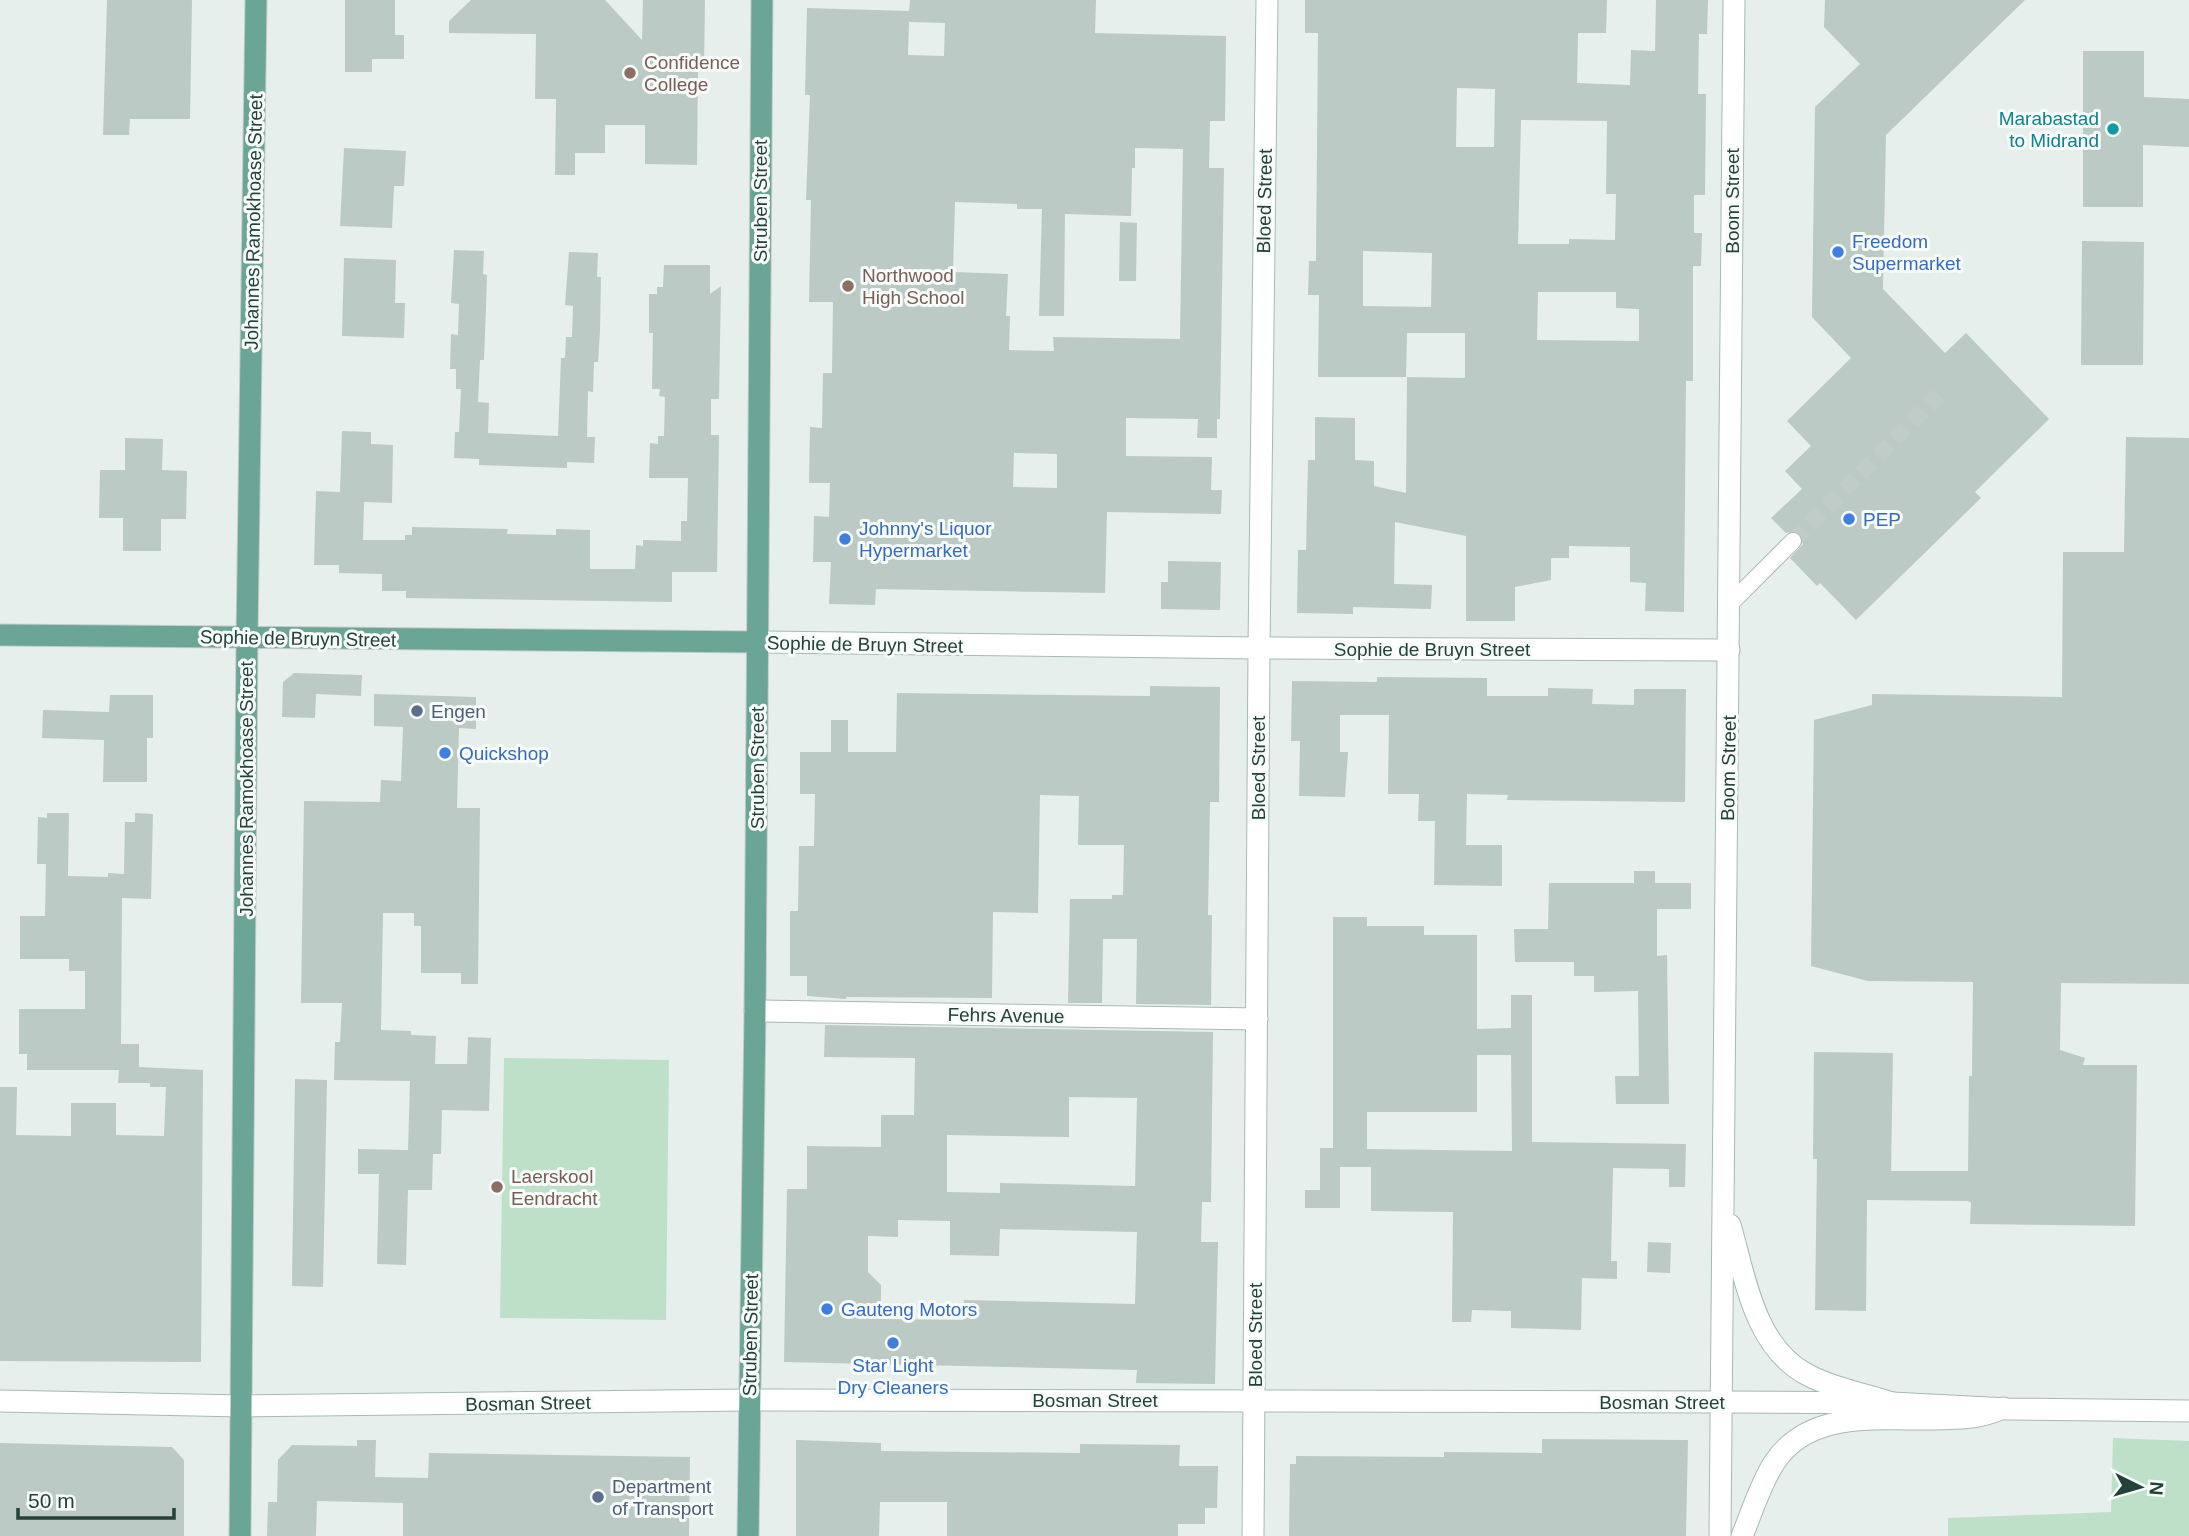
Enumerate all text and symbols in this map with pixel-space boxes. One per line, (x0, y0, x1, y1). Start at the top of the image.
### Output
place label: Confidence College (644, 52, 740, 95)
marker: Confidence College (622, 65, 638, 81)
street label: Johannes Ramokhoase Street (241, 93, 266, 350)
place label: Marabastad to Midrand (1999, 108, 2099, 151)
marker: Marabastad to Midrand (2105, 121, 2121, 137)
street label: Struben Street (750, 139, 771, 262)
street label: Boom Street (1722, 147, 1743, 254)
street label: Bloed Street (1253, 148, 1276, 253)
place label: Freedom Supermarket (1852, 231, 1961, 274)
marker: Freedom Supermarket (1830, 244, 1846, 260)
place label: Northwood High School (862, 265, 964, 308)
marker: Northwood High School (840, 278, 856, 294)
place label: PEP (1863, 509, 1901, 530)
marker: PEP (1841, 511, 1857, 527)
place label: Johnny's Liquor Hypermarket (859, 518, 992, 561)
marker: Johnny's Liquor Hypermarket (837, 531, 853, 547)
street label: Sophie de Bruyn Street (200, 626, 397, 651)
street label: Sophie de Bruyn Street (767, 632, 964, 657)
street label: Sophie de Bruyn Street (1334, 639, 1531, 660)
street label: Johannes Ramokhoase Street (236, 660, 257, 917)
place label: Engen (431, 701, 486, 722)
marker: Engen (409, 703, 425, 719)
street label: Struben Street (747, 706, 768, 829)
street label: Boom Street (1717, 714, 1740, 821)
street label: Bloed Street (1248, 715, 1269, 820)
place label: Quickshop (459, 743, 549, 764)
marker: Quickshop (437, 745, 453, 761)
street label: Fehrs Avenue (947, 1004, 1065, 1027)
place label: Laerskool Eendracht (511, 1166, 598, 1209)
marker: Laerskool Eendracht (489, 1179, 505, 1195)
street label: Struben Street (739, 1273, 762, 1396)
street label: Bloed Street (1245, 1282, 1266, 1387)
place label: Gauteng Motors (841, 1299, 977, 1320)
marker: Gauteng Motors (819, 1301, 835, 1317)
marker: Star Light Dry Cleaners (885, 1335, 901, 1351)
place label: Star Light Dry Cleaners (838, 1355, 948, 1398)
street label: Bosman Street (1032, 1390, 1159, 1411)
street label: Bosman Street (465, 1392, 592, 1415)
street label: Bosman Street (1599, 1392, 1726, 1413)
north arrow (2105, 1452, 2175, 1522)
scale bar (18, 1476, 173, 1520)
place label: Department of Transport (612, 1476, 714, 1519)
text: N (2145, 1481, 2167, 1496)
text: 50 m (28, 1489, 75, 1512)
marker: Department of Transport (590, 1489, 606, 1505)

